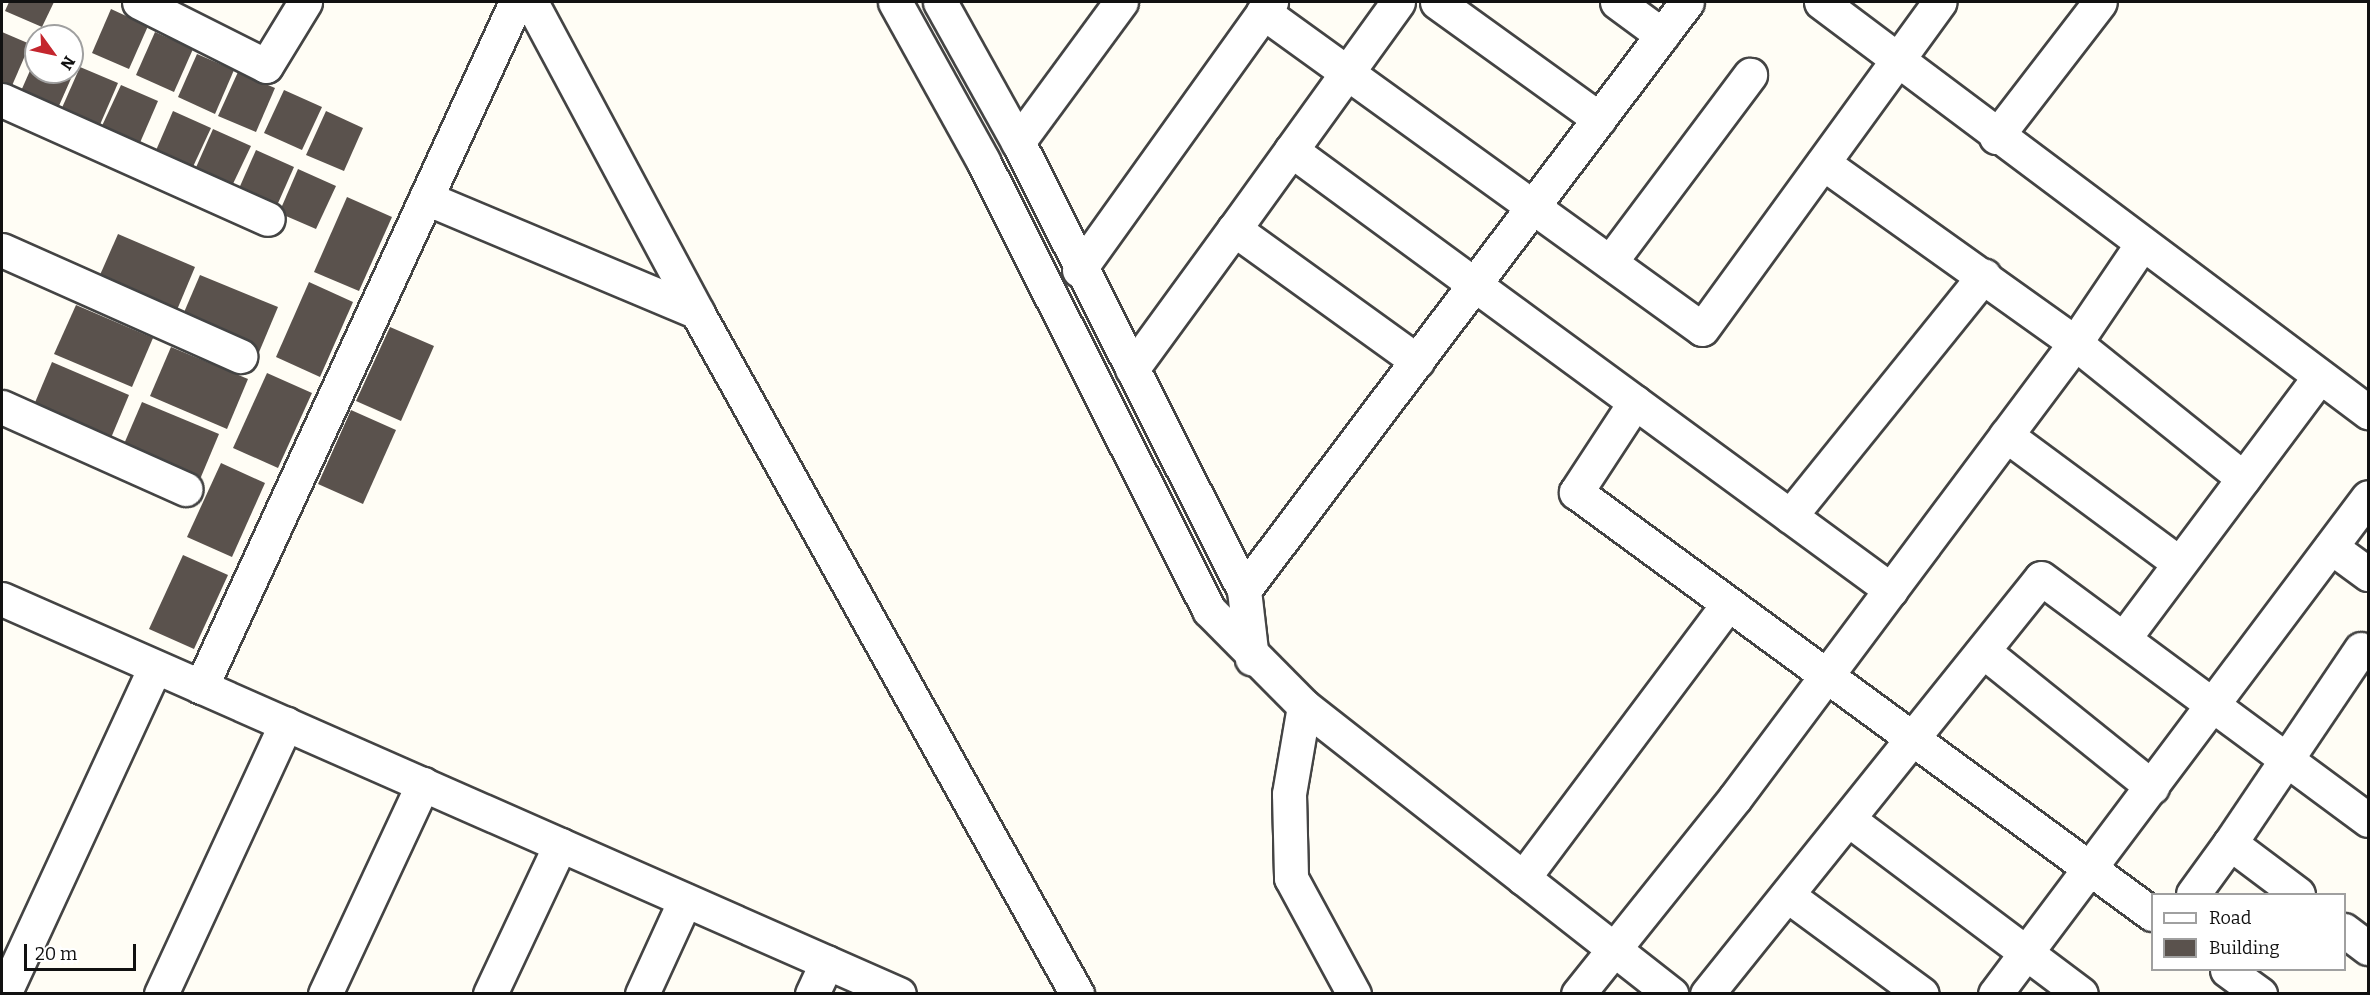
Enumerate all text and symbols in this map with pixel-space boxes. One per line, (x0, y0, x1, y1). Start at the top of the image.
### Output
north arrow (24, 24, 84, 84)
text: N (57, 53, 79, 73)
legend (2151, 893, 2346, 971)
text: Road (2209, 907, 2251, 929)
scale bar (27, 932, 140, 970)
text: Building (2209, 937, 2280, 959)
text: 20 m (35, 943, 77, 965)

